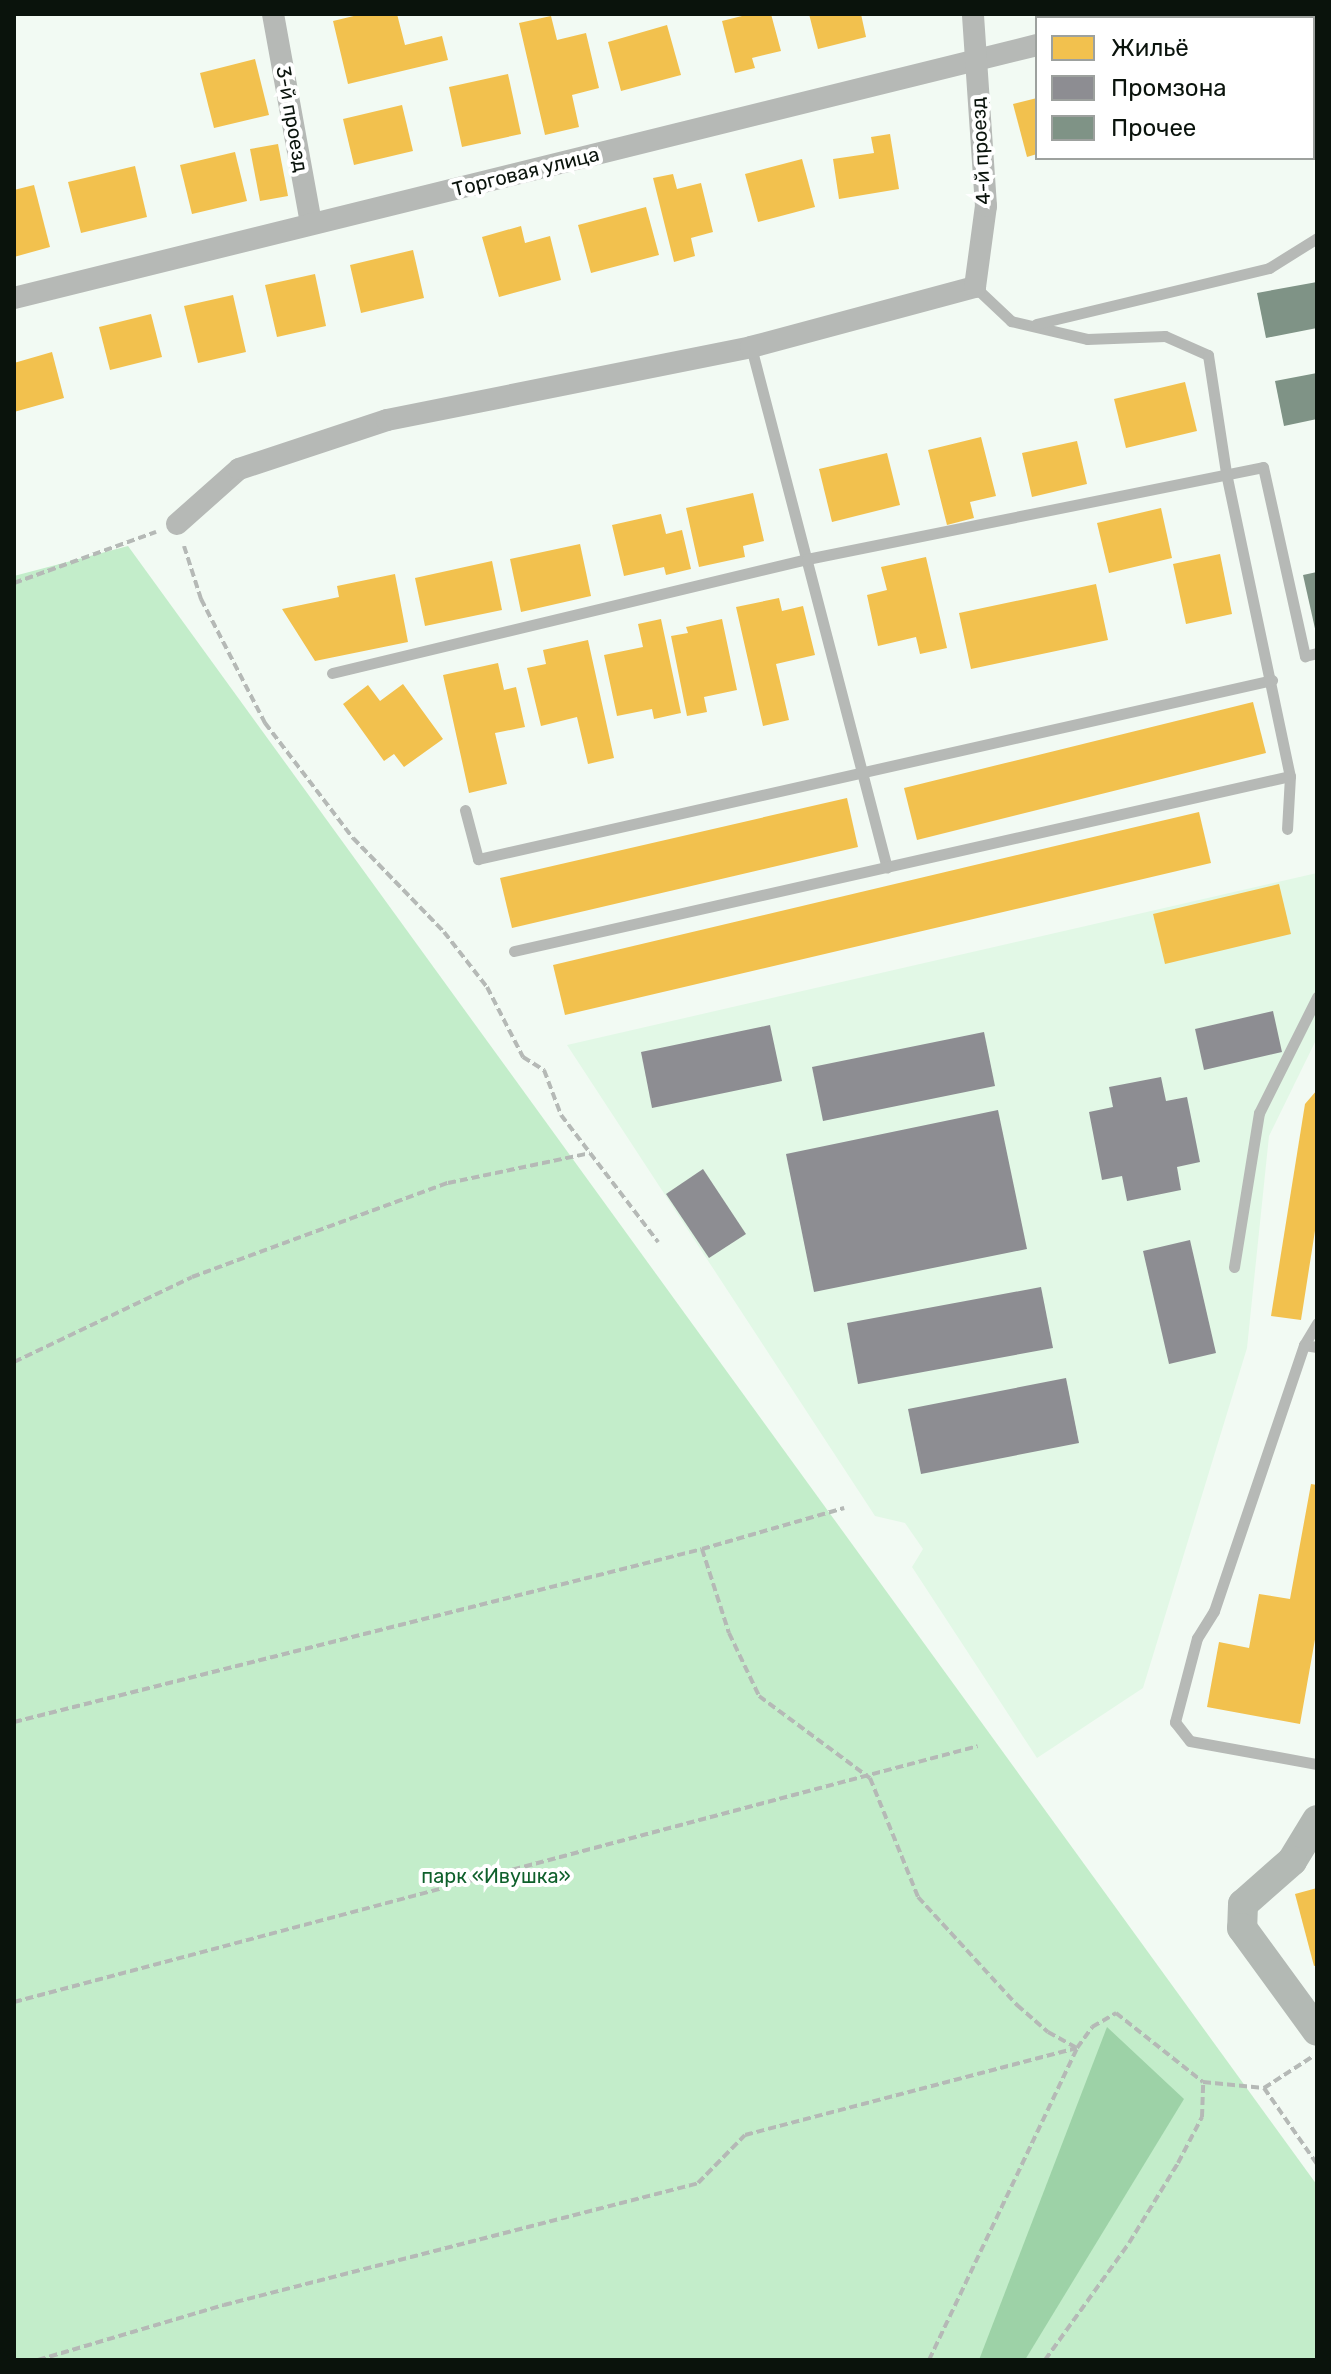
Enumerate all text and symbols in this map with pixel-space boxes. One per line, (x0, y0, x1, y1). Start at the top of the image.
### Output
legend (1035, 16, 1315, 160)
text: Жильё (1111, 34, 1189, 62)
street label: 3-й проезд (271, 64, 313, 174)
text: Промзона (1111, 74, 1227, 102)
street label: 4-й проезд (966, 97, 996, 205)
text: Прочее (1111, 114, 1196, 142)
street label: Торговая улица (450, 142, 602, 202)
park label: парк «Ивушка» (421, 1864, 571, 1888)

